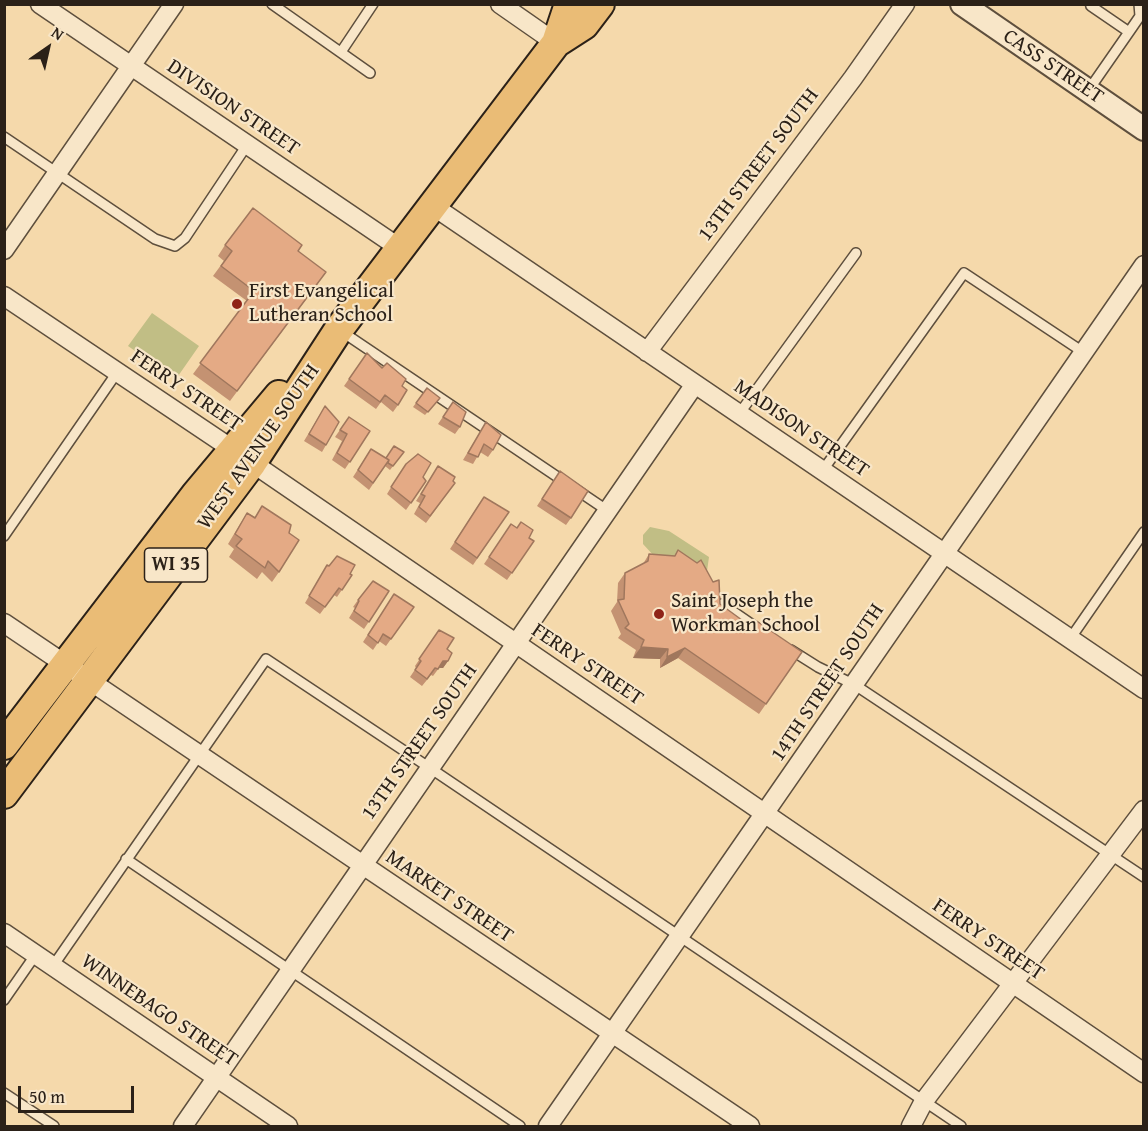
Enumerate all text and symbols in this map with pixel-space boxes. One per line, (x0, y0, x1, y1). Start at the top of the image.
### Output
north arrow (18, 18, 78, 78)
text: N (47, 20, 69, 46)
street label: CASS STREET (998, 24, 1108, 110)
street label: DIVISION STREET (162, 54, 304, 162)
street label: 13TH STREET SOUTH (693, 84, 825, 246)
place label: First Evangelical Lutheran School (249, 279, 394, 329)
marker: First Evangelical Lutheran School (230, 297, 244, 311)
street label: FERRY STREET (125, 344, 247, 438)
street label: WEST AVENUE SOUTH (192, 360, 326, 534)
street label: MADISON STREET (729, 374, 873, 484)
road number: WI 35 (144, 548, 207, 582)
place label: Saint Joseph the Workman School (671, 589, 820, 639)
street label: 14TH STREET SOUTH (766, 599, 890, 767)
marker: Saint Joseph the Workman School (652, 607, 666, 621)
street label: FERRY STREET (526, 618, 648, 712)
street label: 13TH STREET SOUTH (357, 659, 483, 825)
street label: MARKET STREET (380, 845, 518, 949)
street label: FERRY STREET (927, 893, 1049, 987)
street label: WINNEBAGO STREET (76, 949, 242, 1073)
scale bar (21, 1074, 136, 1112)
text: 50 m (29, 1083, 65, 1110)

